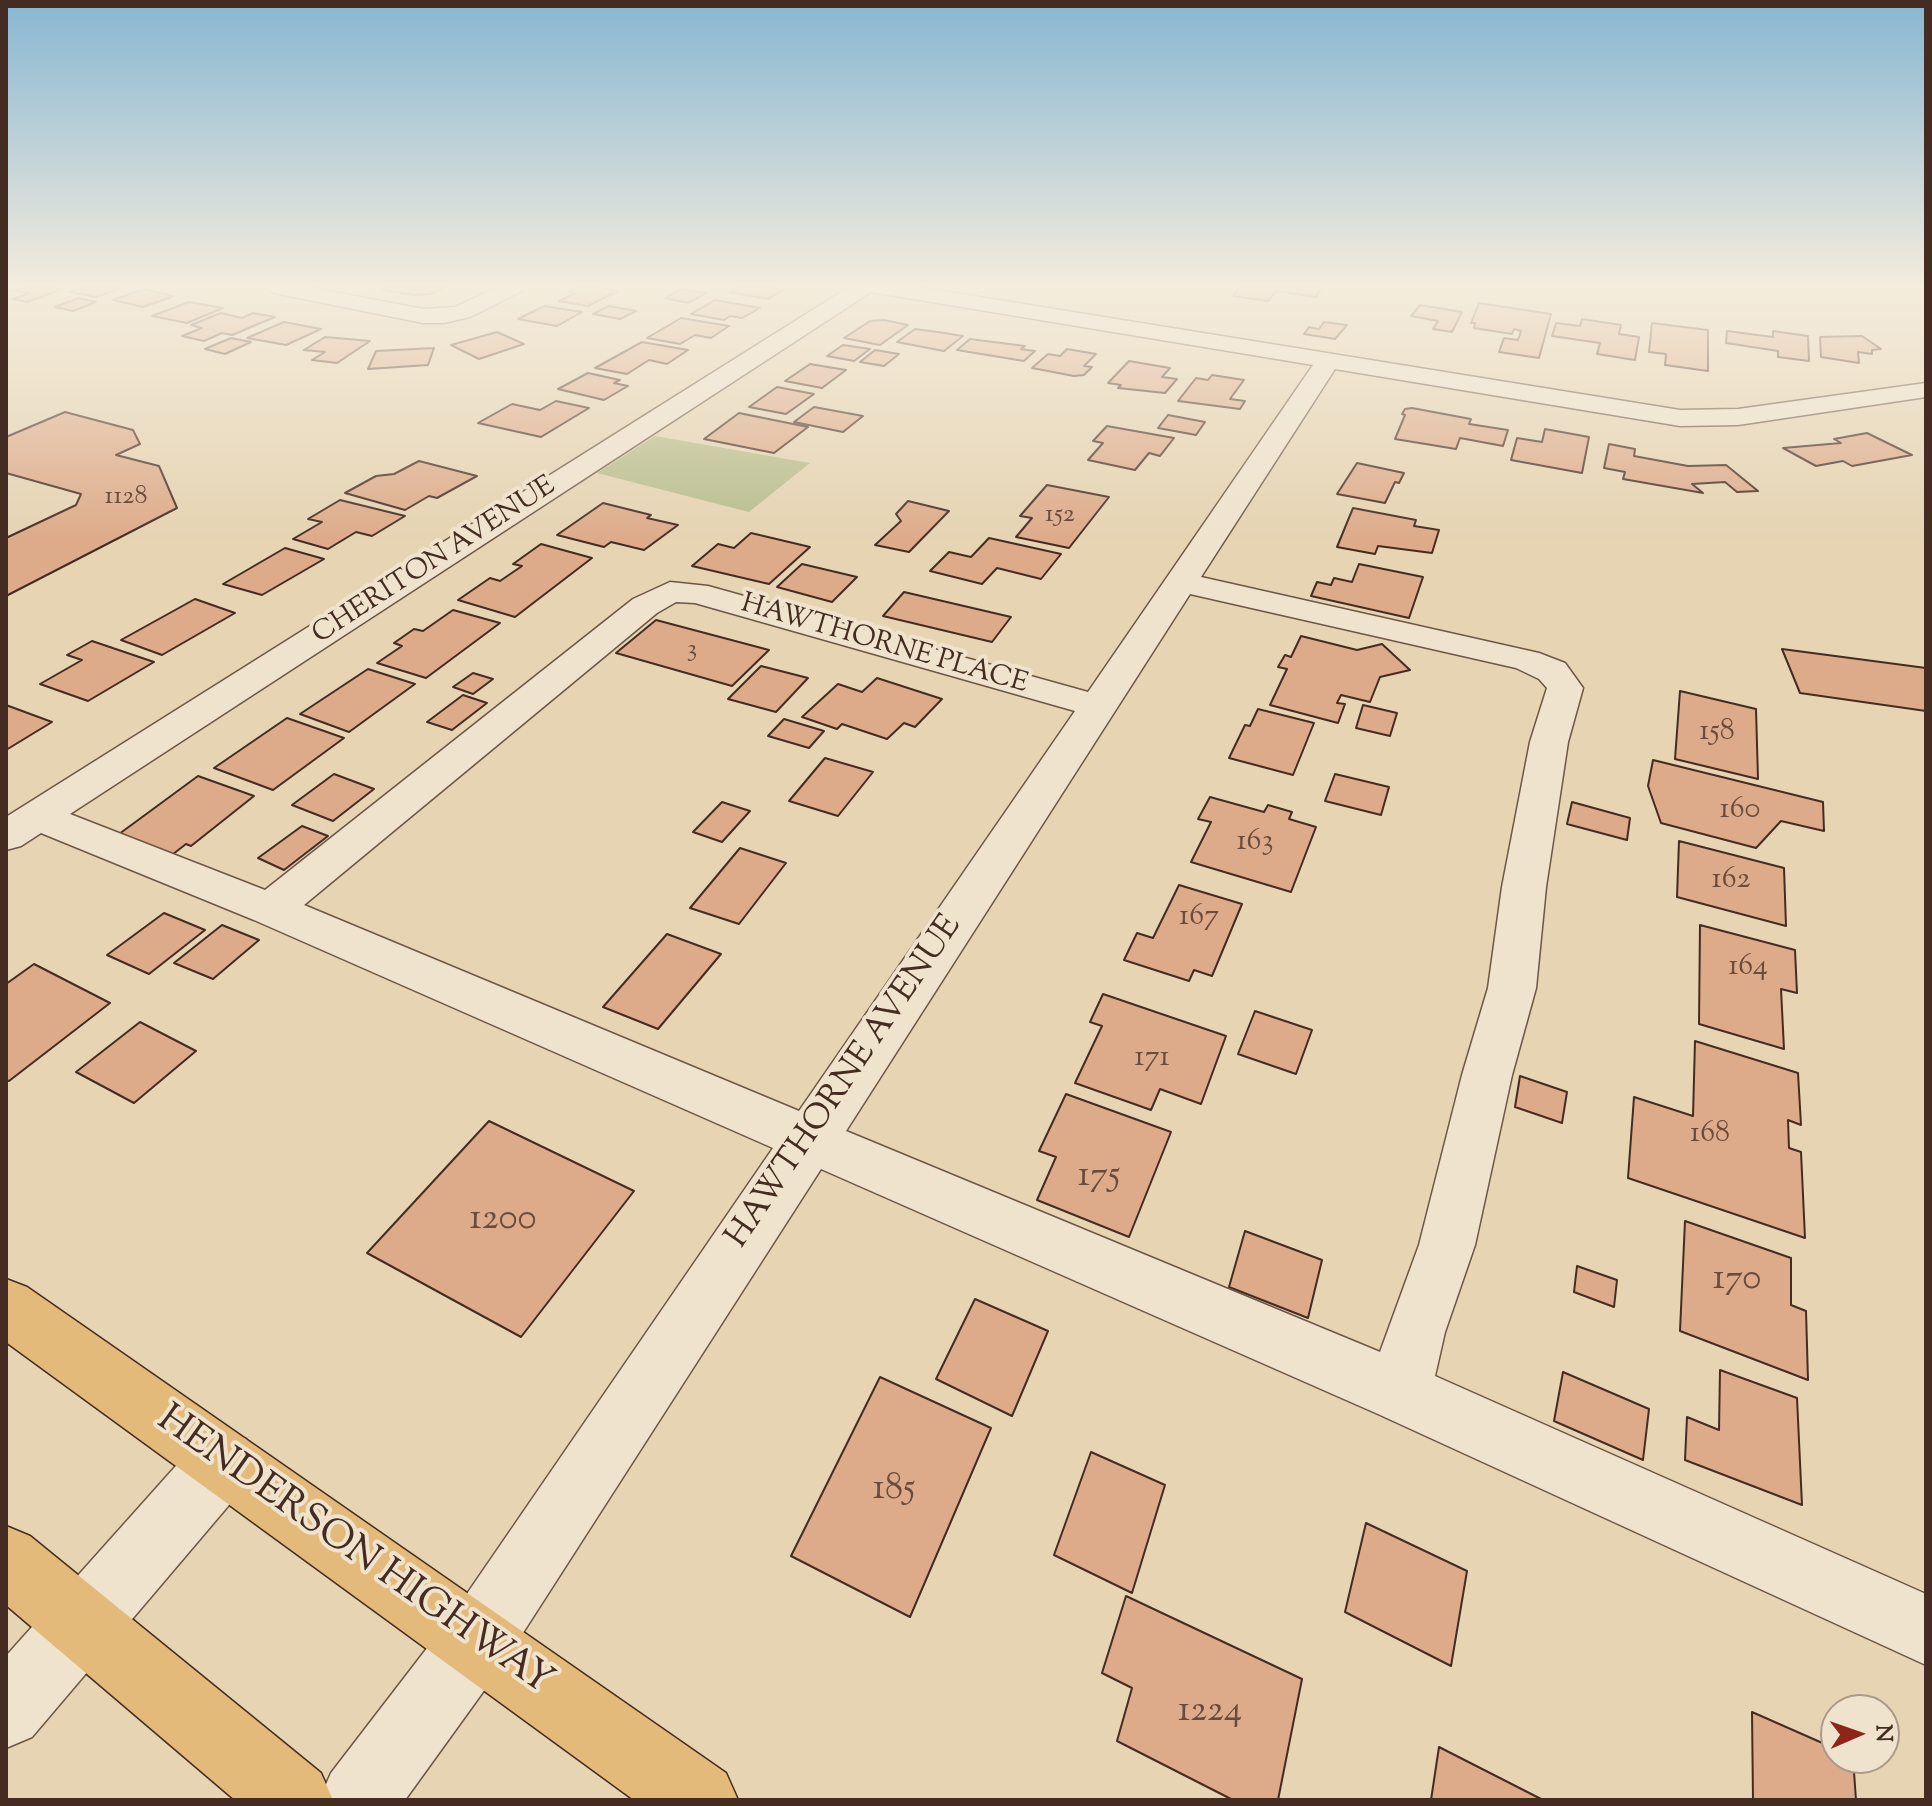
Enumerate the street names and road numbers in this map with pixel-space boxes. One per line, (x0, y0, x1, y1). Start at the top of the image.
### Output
street label: CHERITON AVENUE (307, 471, 563, 653)
street label: HAWTHORNE PLACE (737, 589, 1031, 703)
street label: HAWTHORNE AVENUE (719, 909, 973, 1257)
street label: HENDERSON HIGHWAY (146, 1398, 560, 1708)

